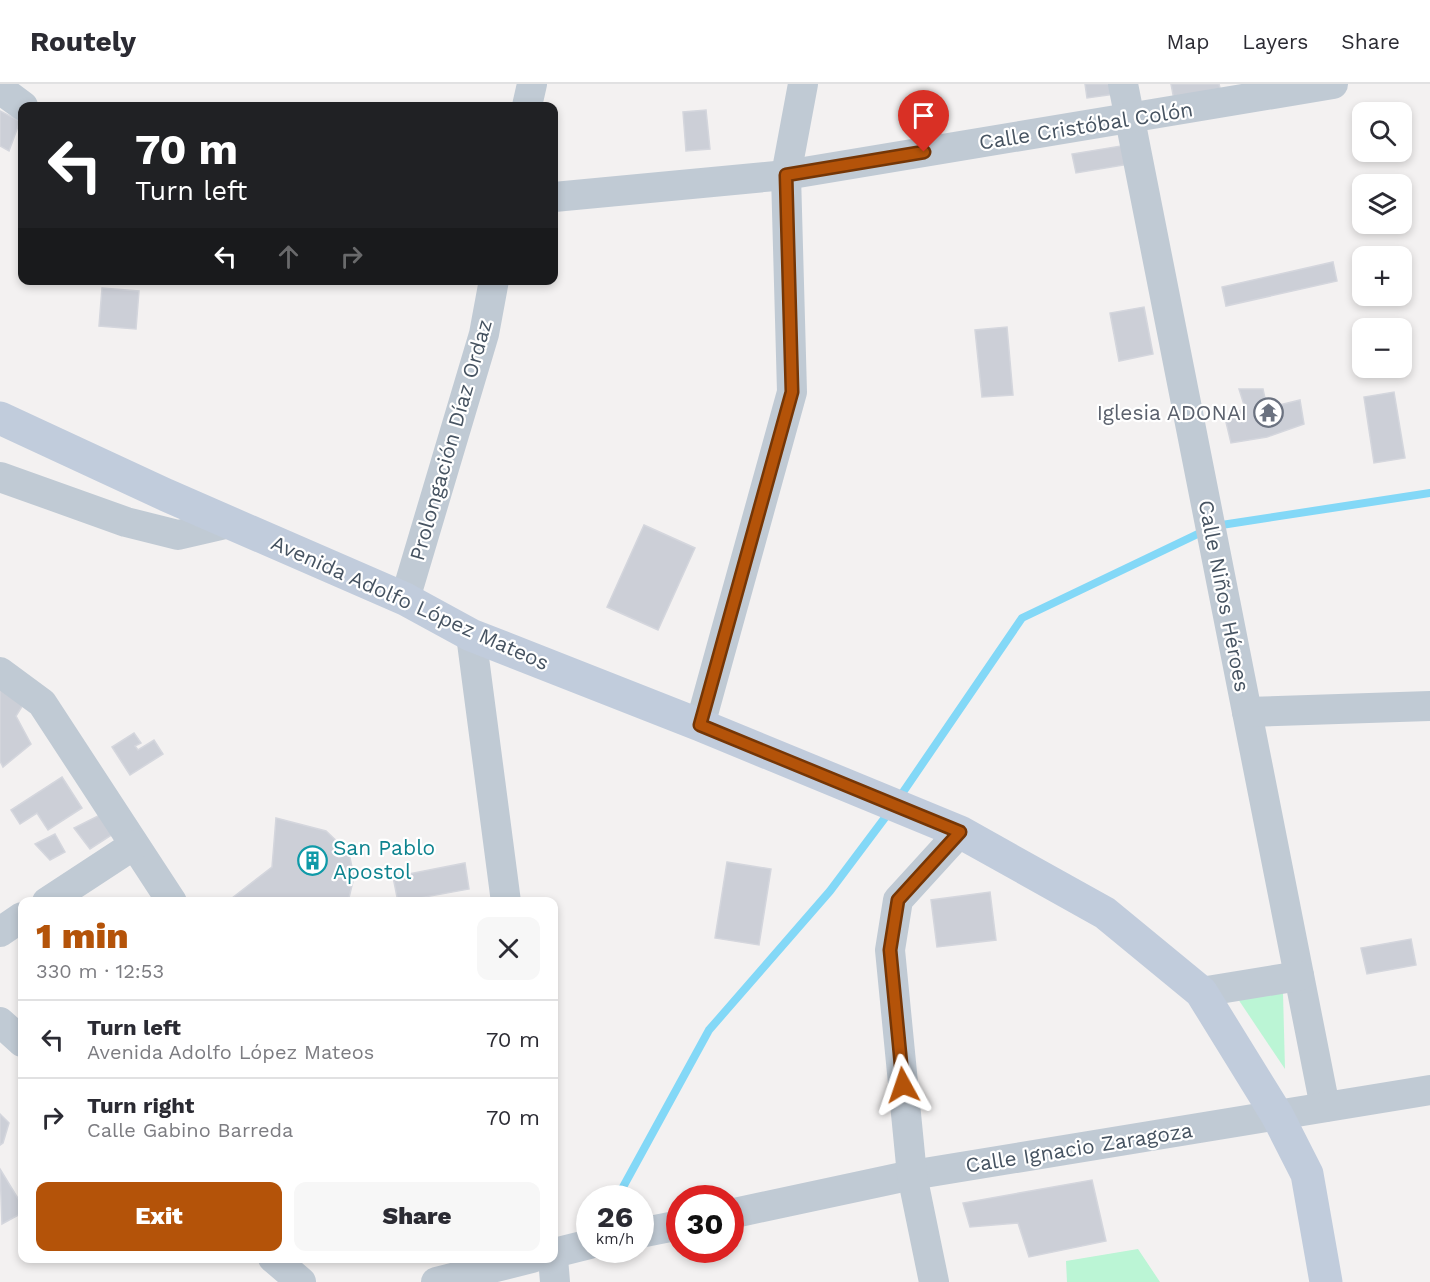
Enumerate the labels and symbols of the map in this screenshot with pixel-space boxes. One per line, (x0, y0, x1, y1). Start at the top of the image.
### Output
pin (898, 90, 949, 152)
street label: Calle Cristóbal Colón (977, 96, 1195, 155)
street label: Prolongación Díaz Ordaz (404, 316, 497, 563)
temple icon: Iglesia ADONAI (1252, 397, 1284, 429)
place label: Iglesia ADONAI (1097, 400, 1247, 425)
street label: Calle Niños Héroes (1194, 498, 1255, 694)
street label: Avenida Adolfo López Mateos (267, 530, 553, 675)
place label: San Pablo Apostol (333, 835, 435, 884)
building icon: San Pablo Apostol (296, 844, 328, 876)
position arrow (871, 1053, 935, 1117)
street label: Calle Ignacio Zaragoza (964, 1117, 1194, 1178)
speed limit sign: 30 (666, 1185, 744, 1263)

